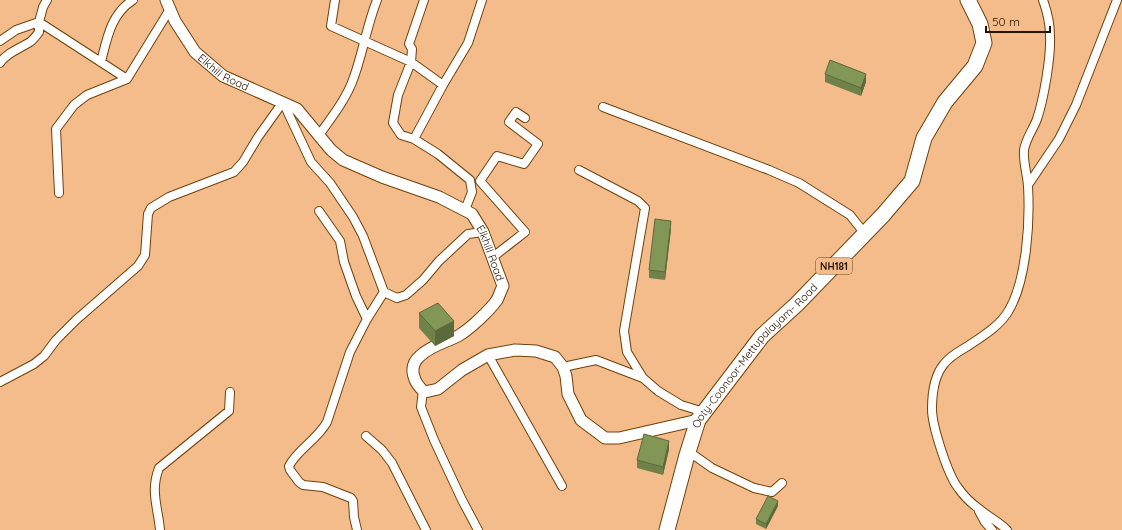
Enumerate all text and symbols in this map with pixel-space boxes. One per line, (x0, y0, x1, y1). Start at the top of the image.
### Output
scale bar (986, 8, 1050, 34)
text: 50 m (992, 14, 1020, 29)
street label: Elkhill Road (195, 51, 251, 94)
street label: Elkhill Road (473, 222, 507, 283)
road number: NH181 (816, 258, 852, 274)
street label: Ooty-Coonoor-Mettupalayam- Road (689, 280, 820, 430)

